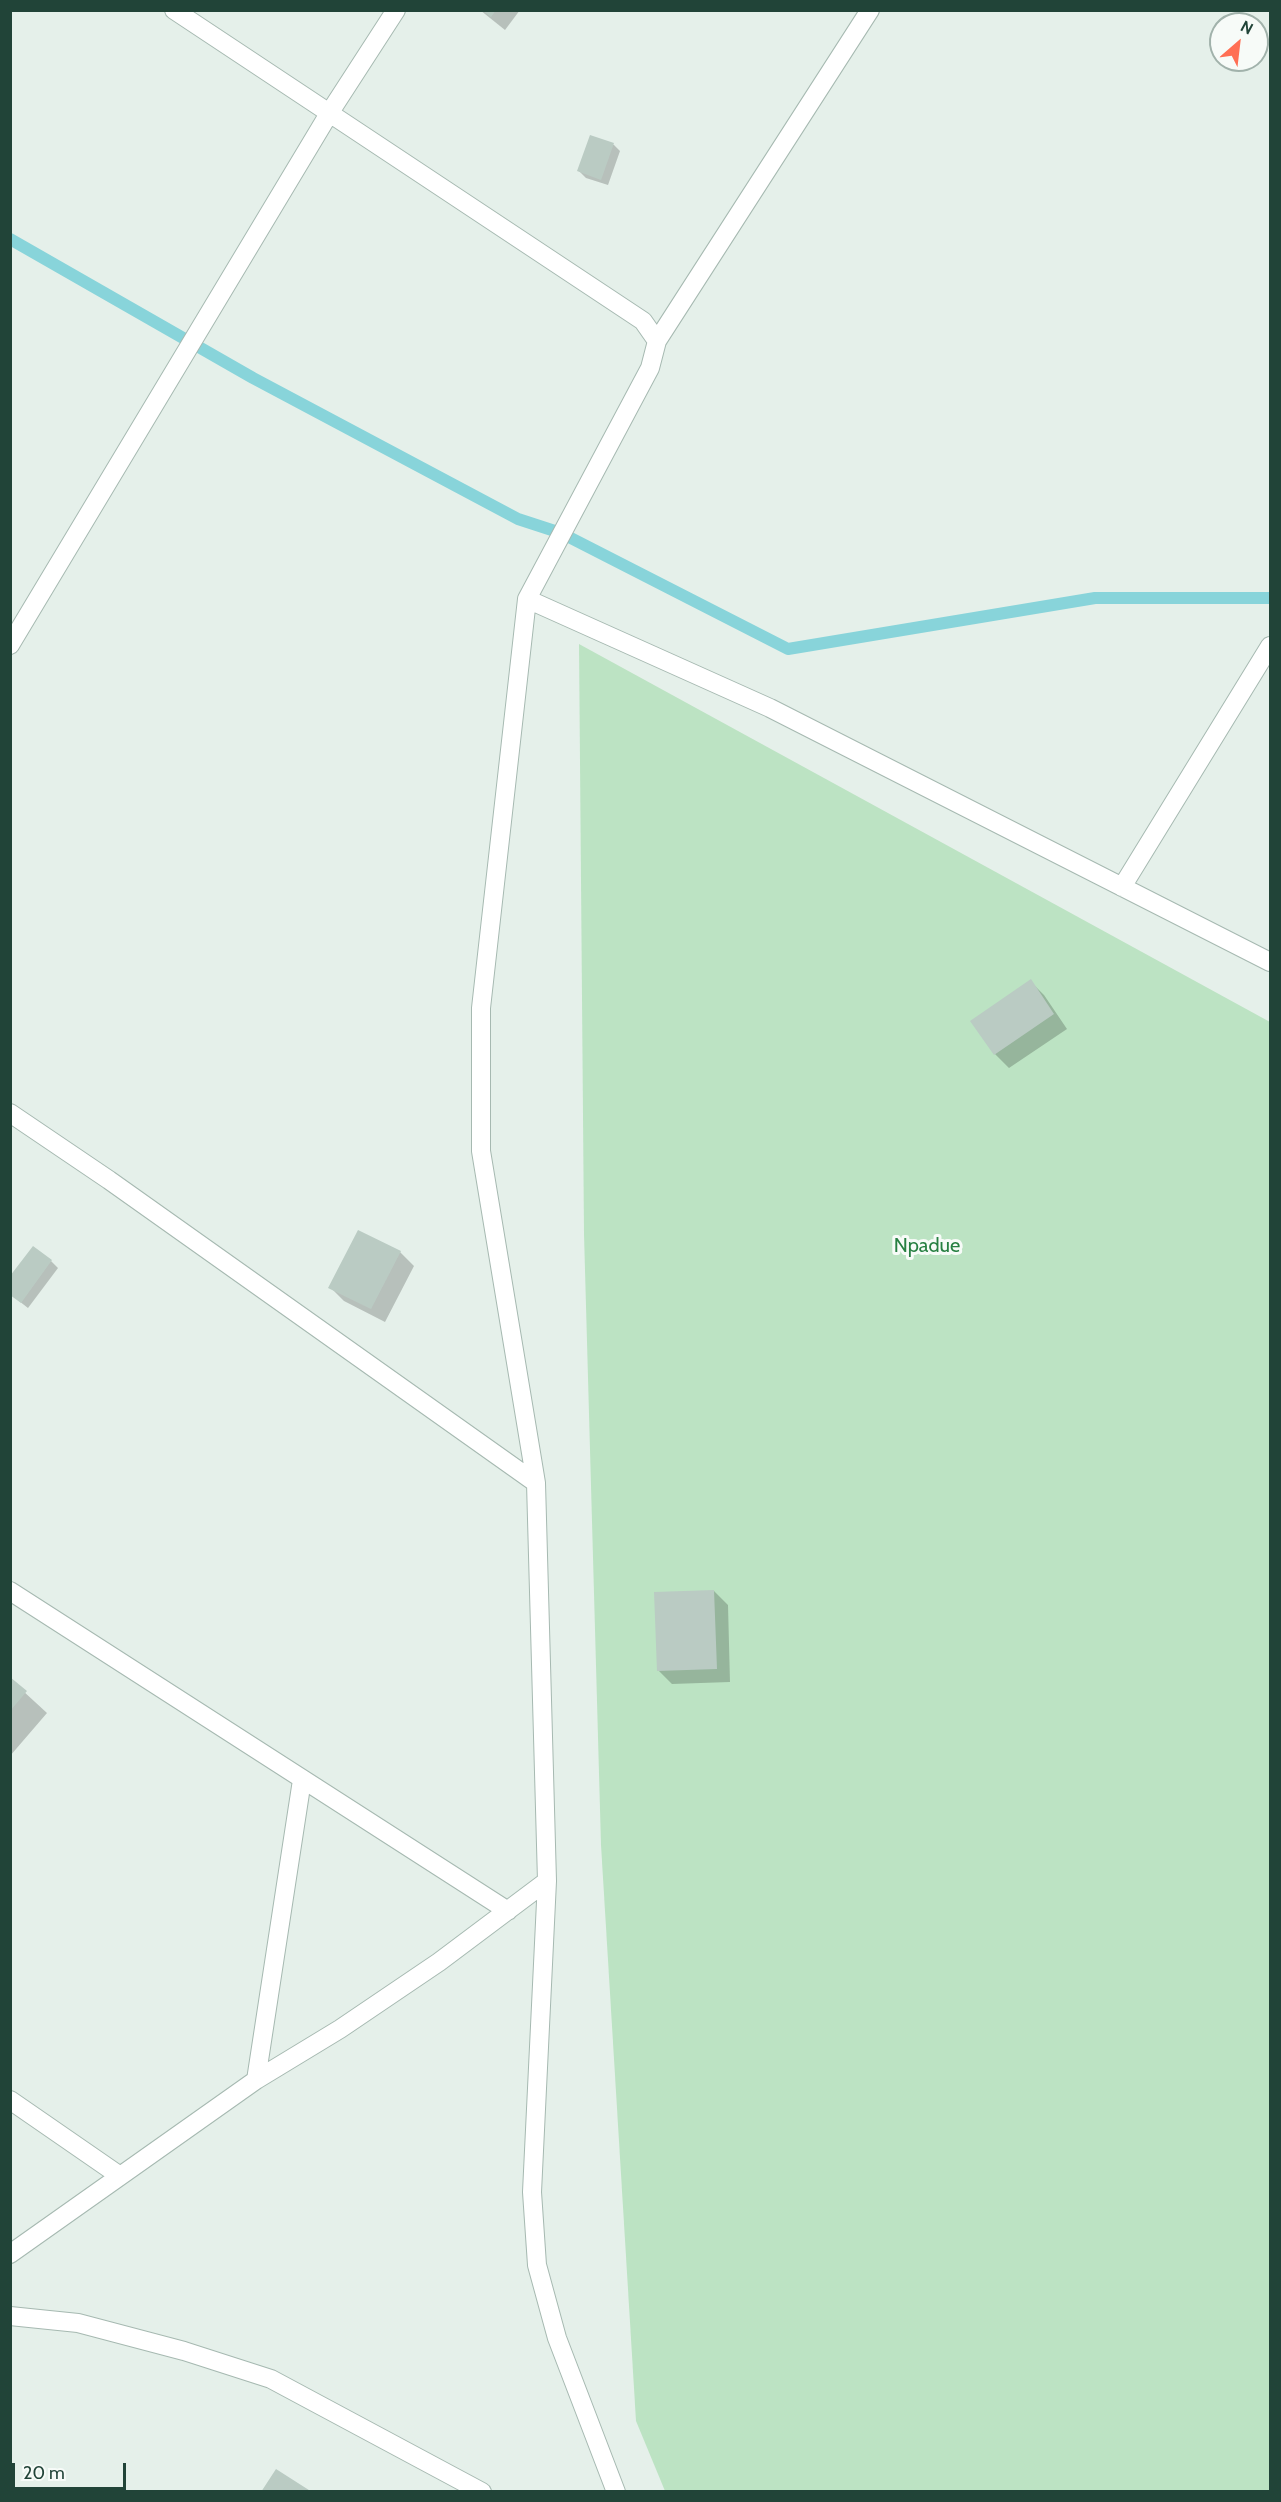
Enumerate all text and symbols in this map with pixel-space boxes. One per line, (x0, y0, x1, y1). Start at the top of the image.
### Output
north arrow (1209, 12, 1269, 72)
text: N (1237, 16, 1256, 38)
park label: Npadue (894, 1234, 960, 1258)
scale bar (15, 2451, 129, 2489)
text: 20 m (23, 2462, 65, 2484)

